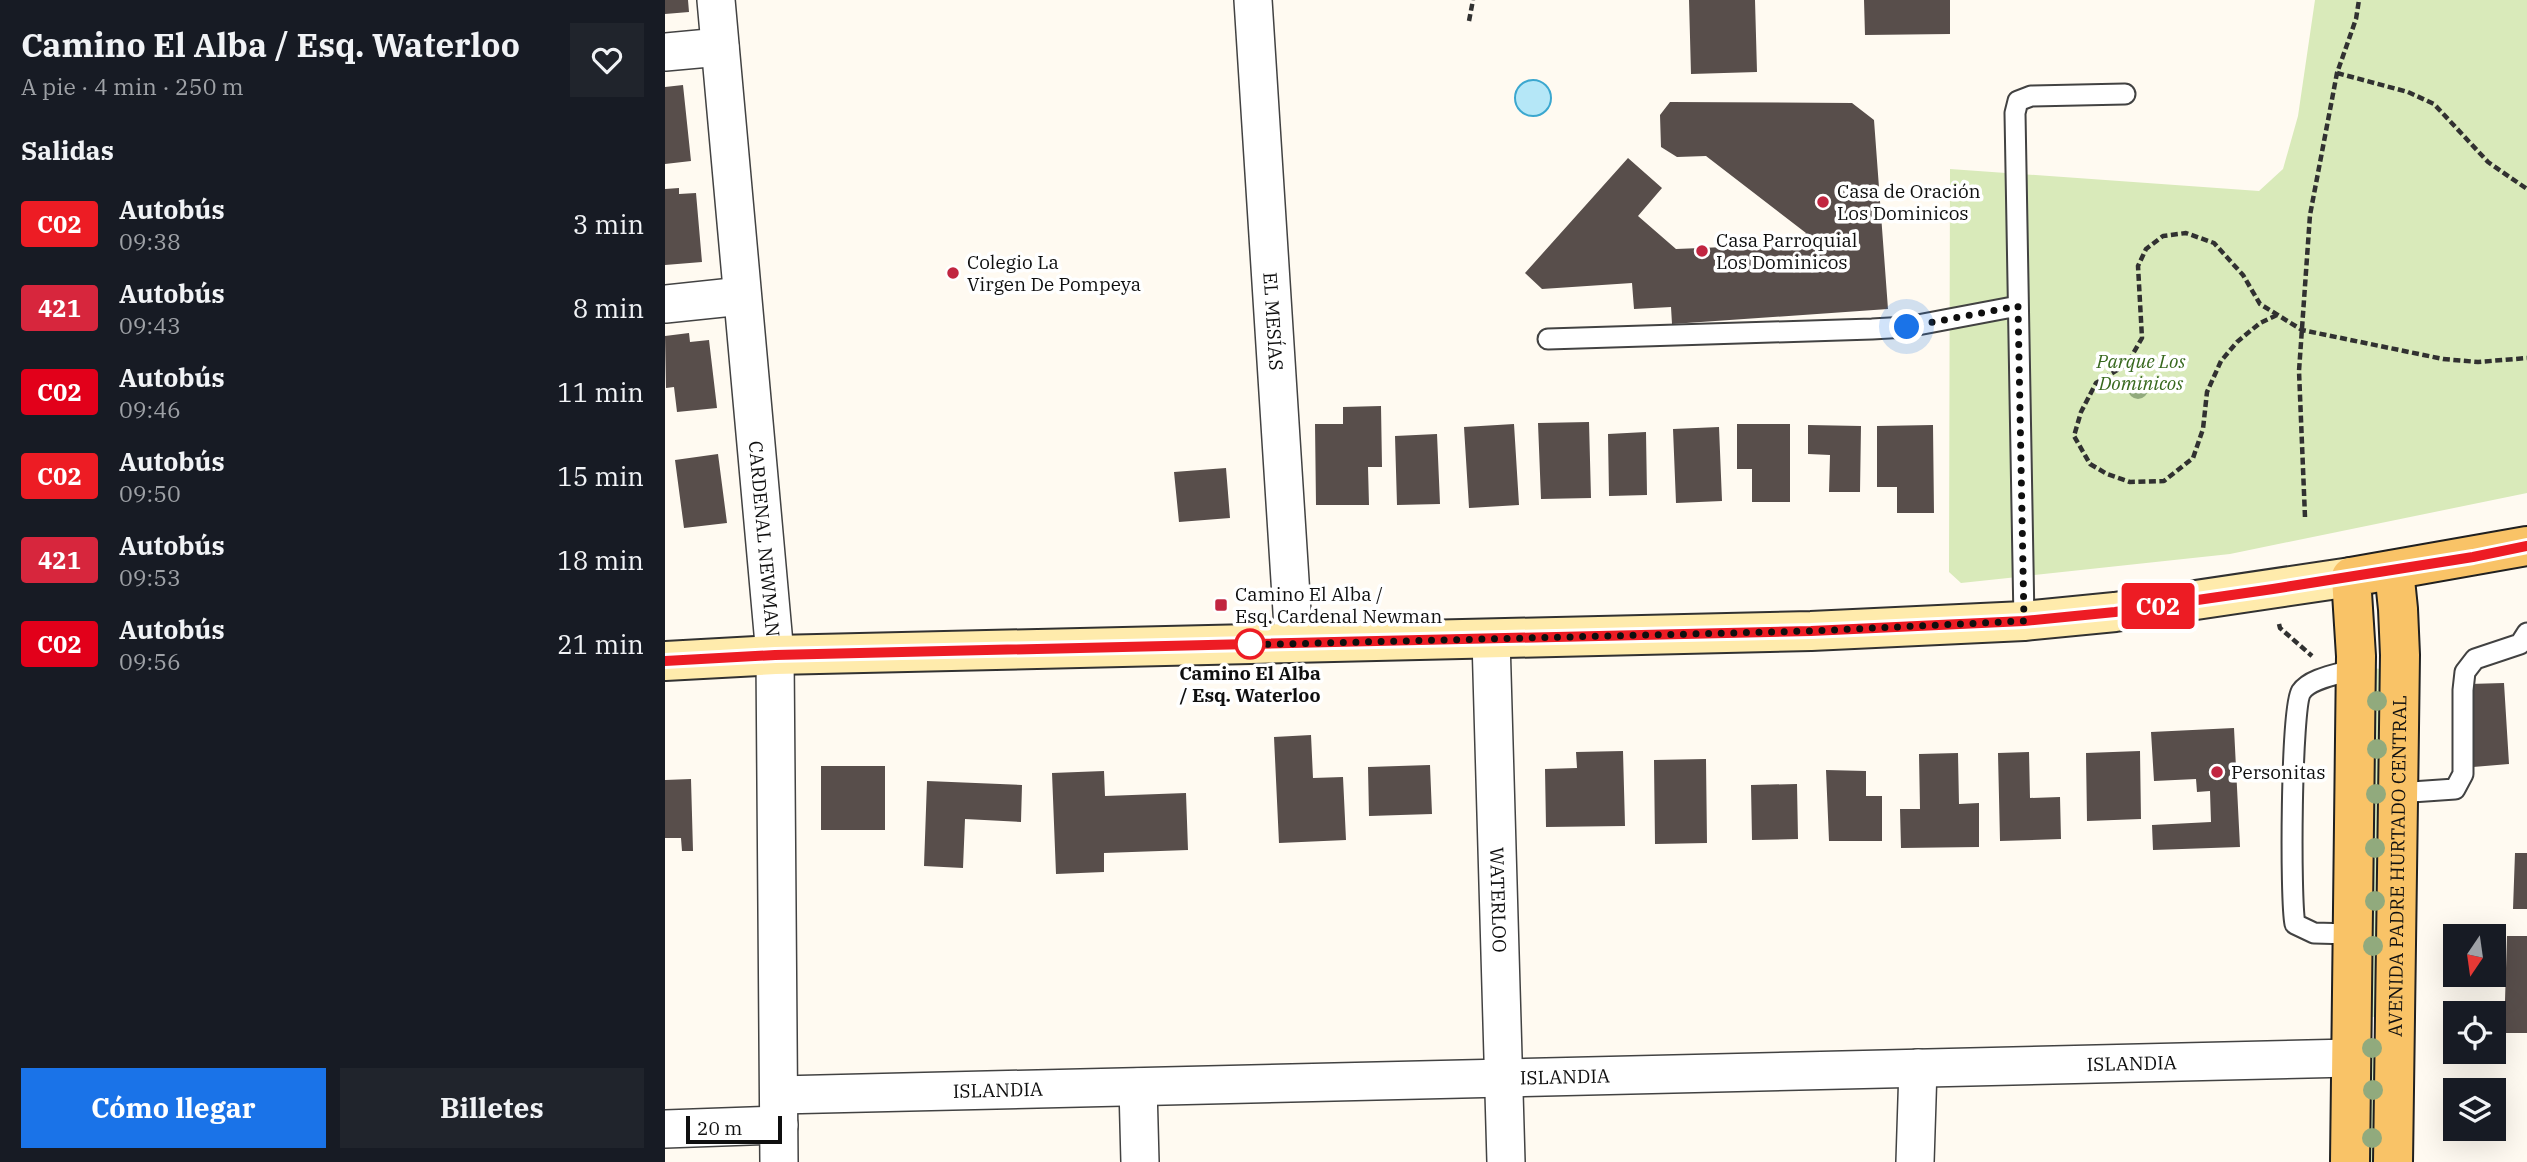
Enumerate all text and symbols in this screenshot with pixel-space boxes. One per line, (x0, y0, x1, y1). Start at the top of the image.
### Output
text: Camino El Alba / Esq. Waterloo (21, 23, 520, 66)
button: heart (570, 23, 644, 97)
text: A pie · 4 min · 250 m (21, 71, 244, 101)
text: Salidas (21, 133, 114, 167)
place label: Casa de Oración Los Dominicos (1837, 179, 1981, 225)
text: Autobús (119, 192, 225, 226)
marker: Casa de Oración Los Dominicos (1815, 194, 1831, 210)
text: 3 min (573, 207, 644, 241)
text: C02 (37, 208, 82, 240)
text: 09:38 (119, 226, 181, 256)
place label: Casa Parroquial Los Dominicos (1716, 228, 1858, 274)
marker: Casa Parroquial Los Dominicos (1694, 243, 1710, 259)
place label: Colegio La Virgen De Pompeya (967, 250, 1141, 296)
marker: Colegio La Virgen De Pompeya (945, 265, 961, 281)
street label: EL MESÍAS (1258, 271, 1289, 371)
text: Autobús (119, 276, 225, 310)
text: 8 min (573, 291, 644, 325)
text: 421 (38, 292, 81, 324)
your location (1889, 309, 1924, 344)
text: 09:43 (119, 310, 181, 340)
park label: Parque Los Dominicos (2096, 349, 2185, 395)
text: Autobús (119, 360, 225, 394)
text: 11 min (557, 375, 644, 409)
text: C02 (37, 376, 82, 408)
text: 09:46 (119, 394, 181, 424)
street label: CARDENAL NEWMAN (744, 440, 785, 638)
text: Autobús (119, 444, 225, 478)
text: 15 min (557, 459, 644, 493)
text: C02 (37, 460, 82, 492)
text: 09:50 (119, 478, 181, 508)
text: Autobús (119, 528, 225, 562)
text: 18 min (557, 543, 644, 577)
text: 421 (38, 544, 81, 576)
text: 09:53 (119, 562, 181, 592)
place label: Camino El Alba / Esq. Cardenal Newman (1235, 582, 1442, 628)
line badge: C02 (2118, 583, 2198, 629)
text: C02 (2136, 590, 2180, 622)
marker: Camino El Alba / Esq. Cardenal Newman (1213, 597, 1229, 613)
text: Autobús (119, 612, 225, 646)
text: 21 min (557, 627, 644, 661)
text: C02 (37, 628, 82, 660)
marker: Camino El Alba / Esq. Waterloo (1235, 629, 1265, 659)
text: 09:56 (119, 646, 181, 676)
place label: Camino El Alba / Esq. Waterloo (1179, 661, 1321, 707)
street label: AVENIDA PADRE HURTADO CENTRAL (2383, 695, 2411, 1037)
place label: Personitas (2231, 760, 2326, 784)
marker: Personitas (2209, 764, 2225, 780)
street label: WATERLOO (1485, 847, 1512, 953)
north arrow (2443, 924, 2506, 987)
map controls (2443, 924, 2506, 1141)
button: locate (2443, 1001, 2506, 1064)
street label: ISLANDIA (2086, 1050, 2177, 1076)
street label: ISLANDIA (1519, 1063, 1610, 1090)
button: Cómo llegar (21, 1068, 326, 1148)
button: Billetes (340, 1068, 644, 1148)
street label: ISLANDIA (953, 1077, 1043, 1103)
button: layers (2443, 1078, 2506, 1141)
scale bar (686, 1113, 782, 1145)
text: 20 m (697, 1116, 742, 1140)

